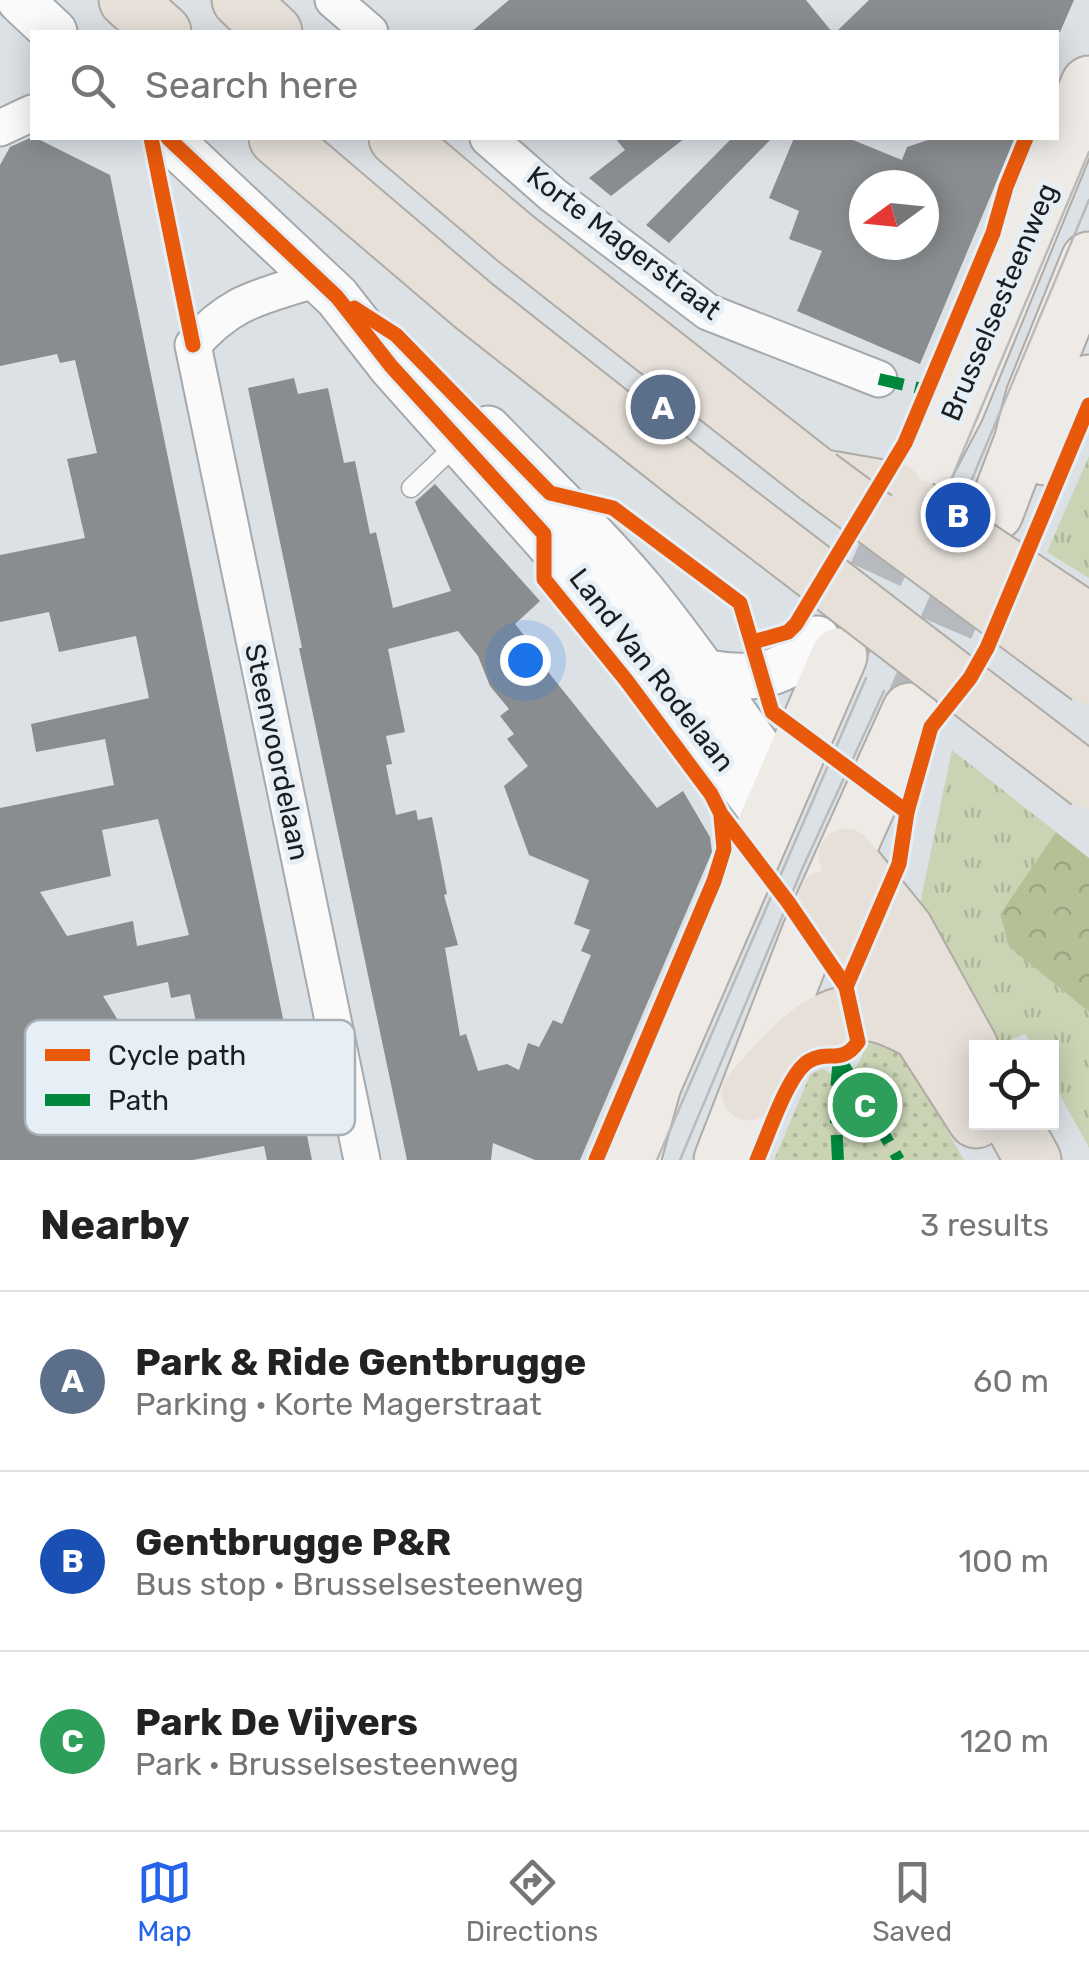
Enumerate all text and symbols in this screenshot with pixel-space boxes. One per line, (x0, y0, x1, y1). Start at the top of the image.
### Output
search box (30, 30, 1059, 140)
icon: search (65, 58, 120, 113)
text: Search here (145, 62, 358, 108)
street label: Korte Magerstraat (521, 159, 728, 327)
north arrow (849, 170, 939, 260)
street label: Brusselsesteenweg (934, 178, 1064, 426)
pin: A (630, 370, 696, 444)
pin: B (926, 478, 990, 552)
street label: Land Van Rodelaan (563, 562, 741, 778)
your location (500, 635, 551, 686)
street label: Steenvoordelaan (238, 641, 316, 863)
legend (25, 1020, 355, 1135)
text: Cycle path (108, 1039, 246, 1072)
map controls (969, 1040, 1059, 1130)
button: locate (969, 1040, 1059, 1130)
pin: C (832, 1068, 898, 1142)
text: Path (108, 1084, 169, 1117)
text: Nearby (40, 1200, 190, 1250)
text: 3 results (920, 1206, 1049, 1244)
text: Park & Ride Gentbrugge (135, 1339, 586, 1385)
text: A (61, 1362, 84, 1400)
text: 60 m (973, 1362, 1049, 1400)
text: Parking · Korte Magerstraat (135, 1385, 542, 1423)
text: Gentbrugge P&R (135, 1519, 451, 1565)
text: B (61, 1542, 84, 1580)
text: 100 m (958, 1542, 1049, 1580)
text: Bus stop · Brusselsesteenweg (135, 1565, 584, 1603)
text: Park De Vijvers (135, 1699, 418, 1745)
text: C (61, 1722, 84, 1760)
text: 120 m (960, 1722, 1049, 1760)
text: Park · Brusselsesteenweg (135, 1745, 519, 1783)
tab: Map (137, 1855, 192, 1948)
tab: Directions (466, 1855, 598, 1948)
tab: Saved (872, 1855, 952, 1948)

